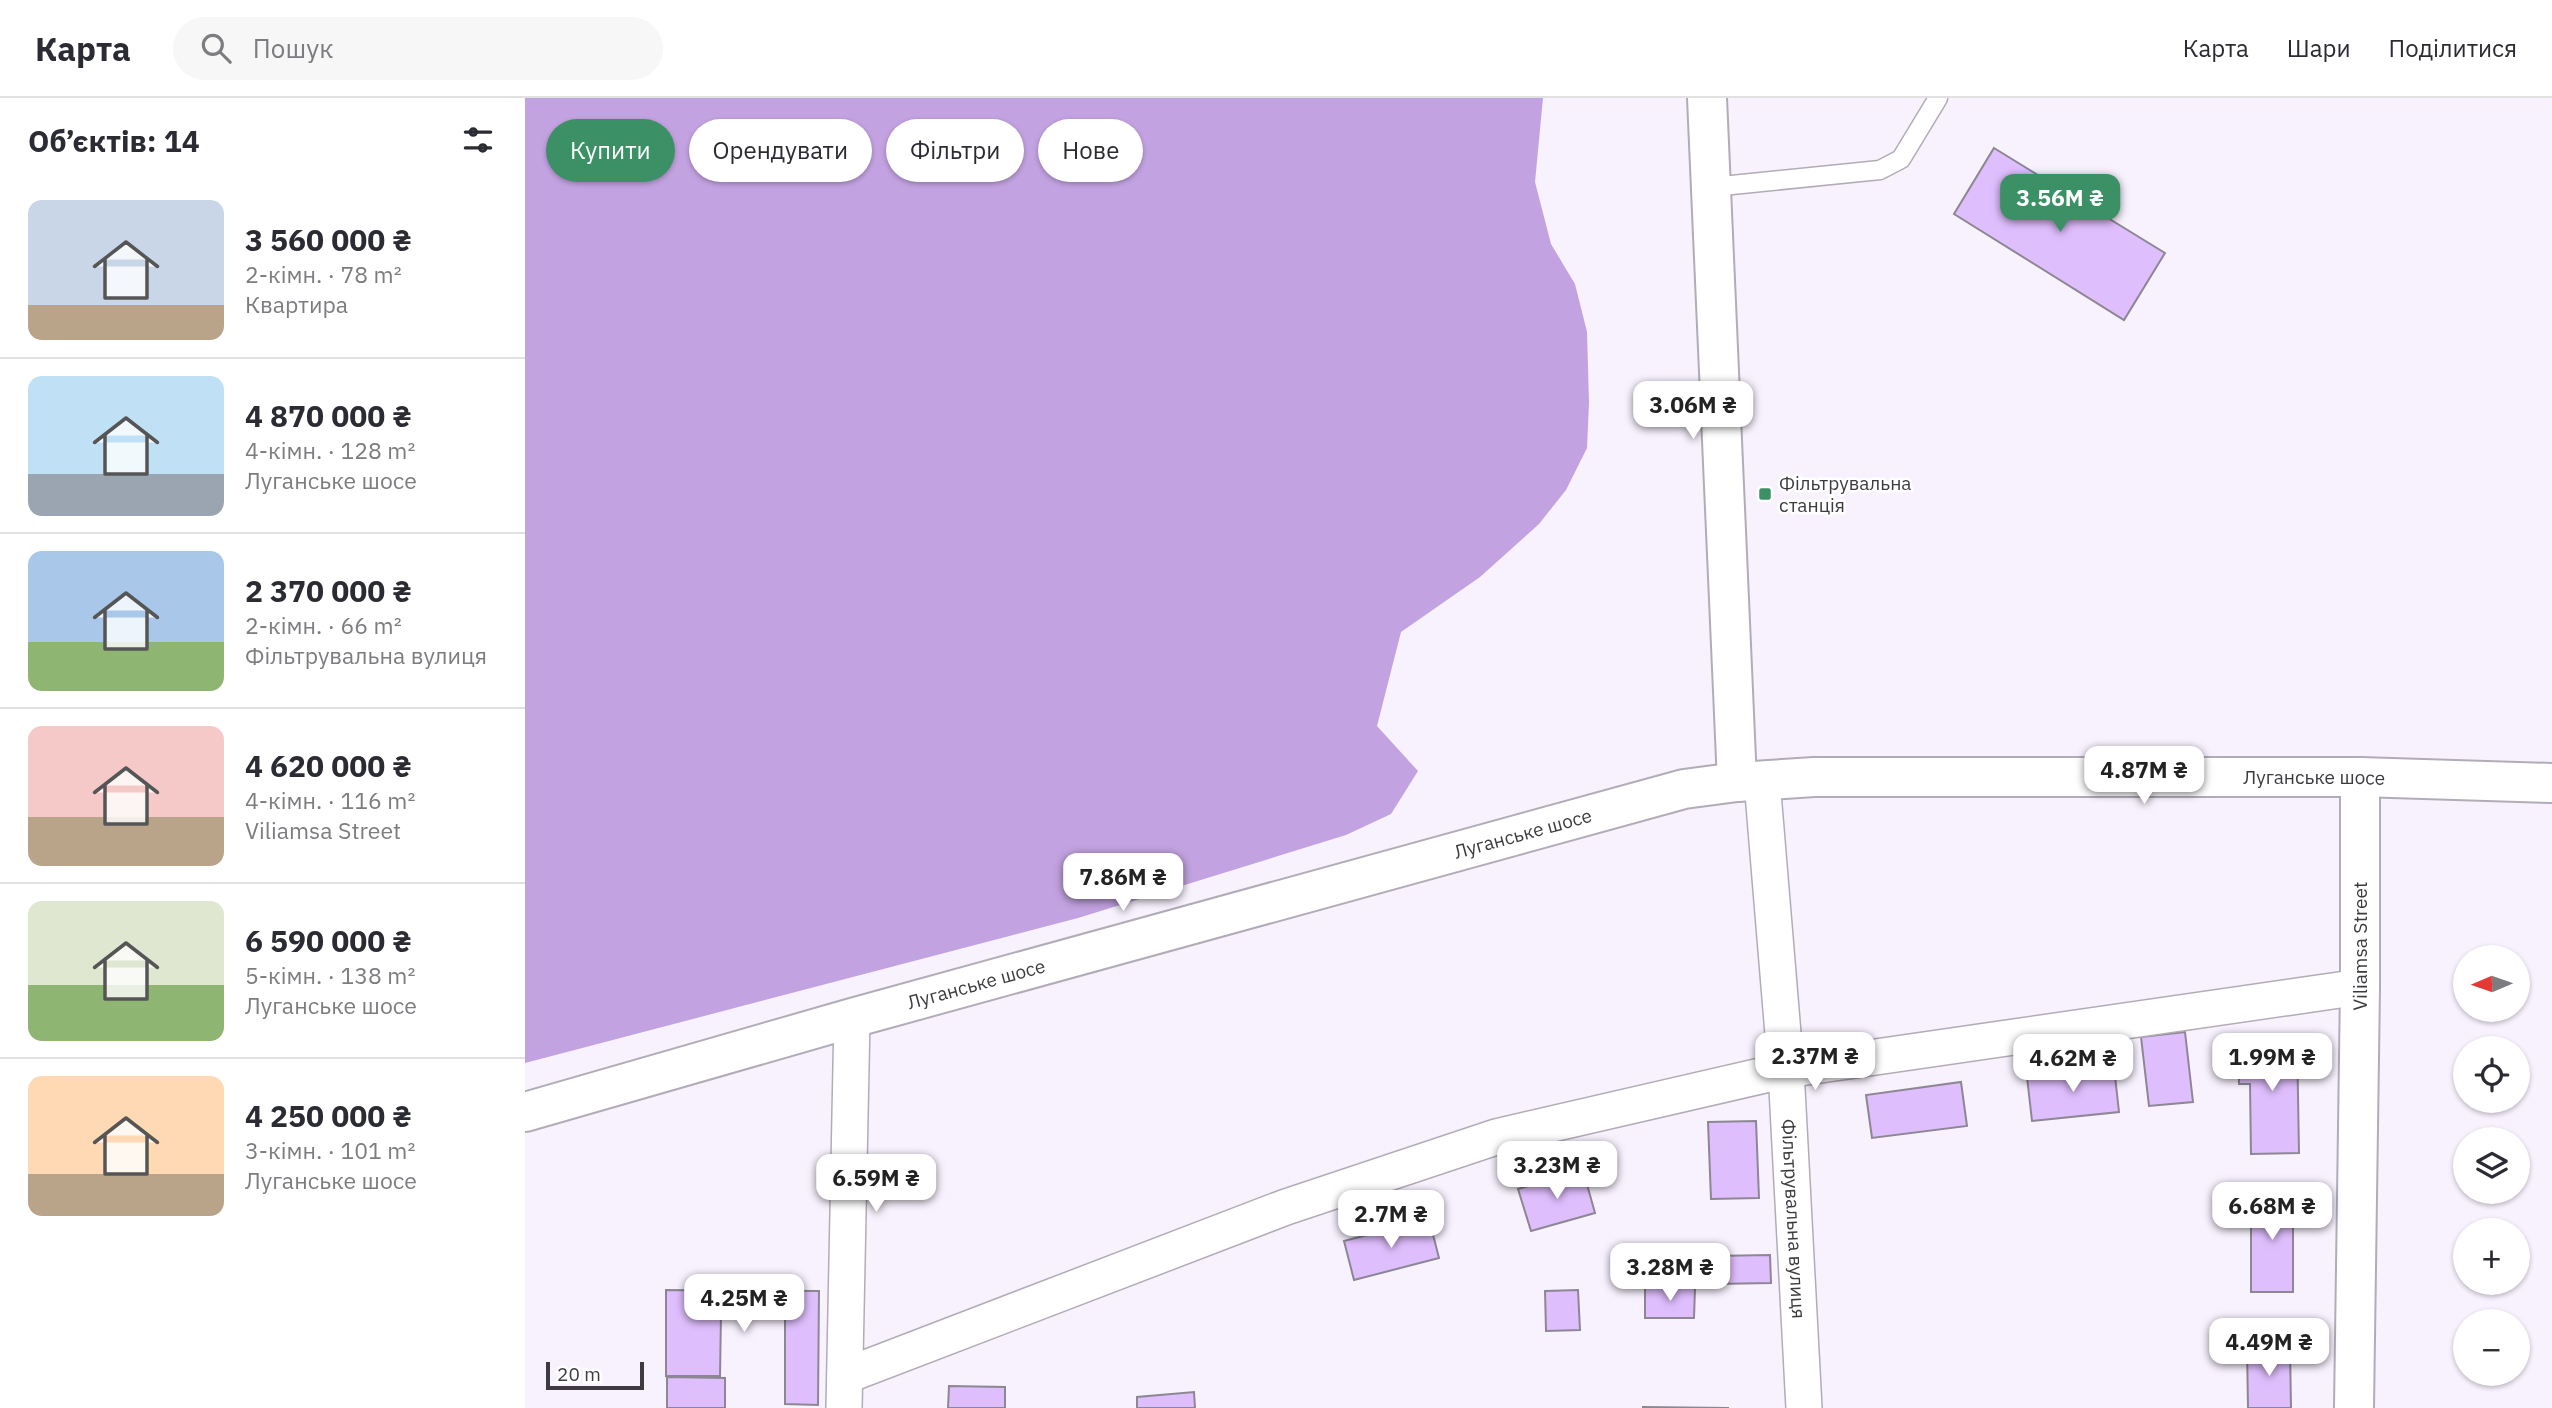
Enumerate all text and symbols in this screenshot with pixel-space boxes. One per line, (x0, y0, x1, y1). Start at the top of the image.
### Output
search box (173, 17, 663, 80)
text: Карта (35, 27, 131, 70)
icon: search (197, 29, 235, 67)
text: Пошук (253, 31, 333, 65)
text: Карта (2183, 32, 2249, 64)
text: Шари (2287, 32, 2351, 64)
text: Поділитися (2389, 32, 2517, 64)
chip: Купити (546, 119, 675, 182)
chip: Орендувати (689, 119, 872, 182)
chip: Фільтри (886, 119, 1024, 182)
chip: Нове (1038, 119, 1143, 182)
text: Об’єктів: 14 (28, 121, 200, 160)
icon: filters (459, 121, 497, 159)
pin: 3.56M ₴ (1995, 174, 2125, 234)
text: 3.56M ₴ (2016, 182, 2104, 212)
text: 3 560 000 ₴ (245, 220, 412, 259)
icon: home (84, 228, 168, 312)
text: 2-кімн. · 78 m² (245, 259, 402, 289)
text: Квартира (245, 289, 348, 319)
pin: 3.06M ₴ (1628, 382, 1758, 441)
text: 3.06M ₴ (1649, 389, 1737, 419)
text: 4 870 000 ₴ (245, 396, 412, 435)
icon: home (84, 404, 168, 488)
text: 4-кімн. · 128 m² (245, 435, 415, 465)
text: Луганське шосе (245, 465, 417, 495)
place label: Фільтрувальна станція (1779, 471, 1911, 517)
marker: Фільтрувальна станція (1757, 486, 1773, 502)
text: 2 370 000 ₴ (245, 571, 412, 610)
icon: home (84, 579, 168, 663)
text: 2-кімн. · 66 m² (245, 610, 402, 640)
text: Фільтрувальна вулиця (245, 640, 487, 670)
text: 4 620 000 ₴ (245, 746, 412, 785)
pin: 4.87M ₴ (2079, 746, 2209, 806)
icon: home (84, 754, 168, 838)
text: 4.87M ₴ (2100, 754, 2188, 784)
street label: Луганське шосе (2243, 765, 2386, 790)
text: 4-кімн. · 116 m² (245, 785, 415, 815)
street label: Луганське шосе (1451, 803, 1594, 864)
text: Viliamsa Street (245, 815, 401, 845)
pin: 7.86M ₴ (1058, 854, 1188, 913)
text: 7.86M ₴ (1079, 861, 1167, 891)
street label: Viliamsa Street (2348, 881, 2372, 1011)
text: 6 590 000 ₴ (245, 921, 412, 960)
icon: home (84, 929, 168, 1013)
north arrow (2453, 945, 2531, 1022)
map controls (2453, 945, 2530, 1386)
street label: Луганське шосе (904, 953, 1048, 1014)
text: 5-кімн. · 138 m² (245, 960, 415, 990)
text: Луганське шосе (245, 990, 417, 1020)
pin: 2.37M ₴ (1750, 1032, 1880, 1092)
pin: 4.62M ₴ (2008, 1034, 2138, 1094)
pin: 1.99M ₴ (2207, 1034, 2337, 1093)
button: locate (2453, 1036, 2530, 1113)
text: 2.37M ₴ (1771, 1040, 1859, 1070)
text: 1.99M ₴ (2228, 1041, 2316, 1071)
text: 4.62M ₴ (2029, 1042, 2117, 1072)
text: 4 250 000 ₴ (245, 1096, 412, 1135)
icon: home (84, 1104, 168, 1188)
street label: Фільтрувальна вулиця (1777, 1118, 1811, 1319)
button: layers (2453, 1127, 2530, 1204)
text: 3-кімн. · 101 m² (245, 1135, 415, 1165)
pin: 3.23M ₴ (1492, 1142, 1622, 1201)
text: 3.23M ₴ (1513, 1149, 1601, 1179)
pin: 6.59M ₴ (811, 1154, 941, 1214)
text: 6.59M ₴ (832, 1162, 920, 1192)
text: Луганське шосе (245, 1165, 417, 1195)
pin: 6.68M ₴ (2207, 1182, 2337, 1242)
pin: 2.7M ₴ (1334, 1190, 1448, 1250)
text: 6.68M ₴ (2228, 1190, 2316, 1220)
text: 2.7M ₴ (1354, 1198, 1428, 1228)
button: + (2453, 1218, 2530, 1295)
pin: 3.28M ₴ (1605, 1244, 1735, 1303)
text: 3.28M ₴ (1626, 1251, 1714, 1281)
pin: 4.25M ₴ (679, 1274, 809, 1334)
text: 4.25M ₴ (700, 1282, 788, 1312)
button: − (2453, 1309, 2530, 1386)
pin: 4.49M ₴ (2204, 1318, 2334, 1378)
text: 4.49M ₴ (2225, 1326, 2313, 1356)
scale bar (546, 1359, 644, 1391)
text: 20 m (557, 1362, 601, 1386)

